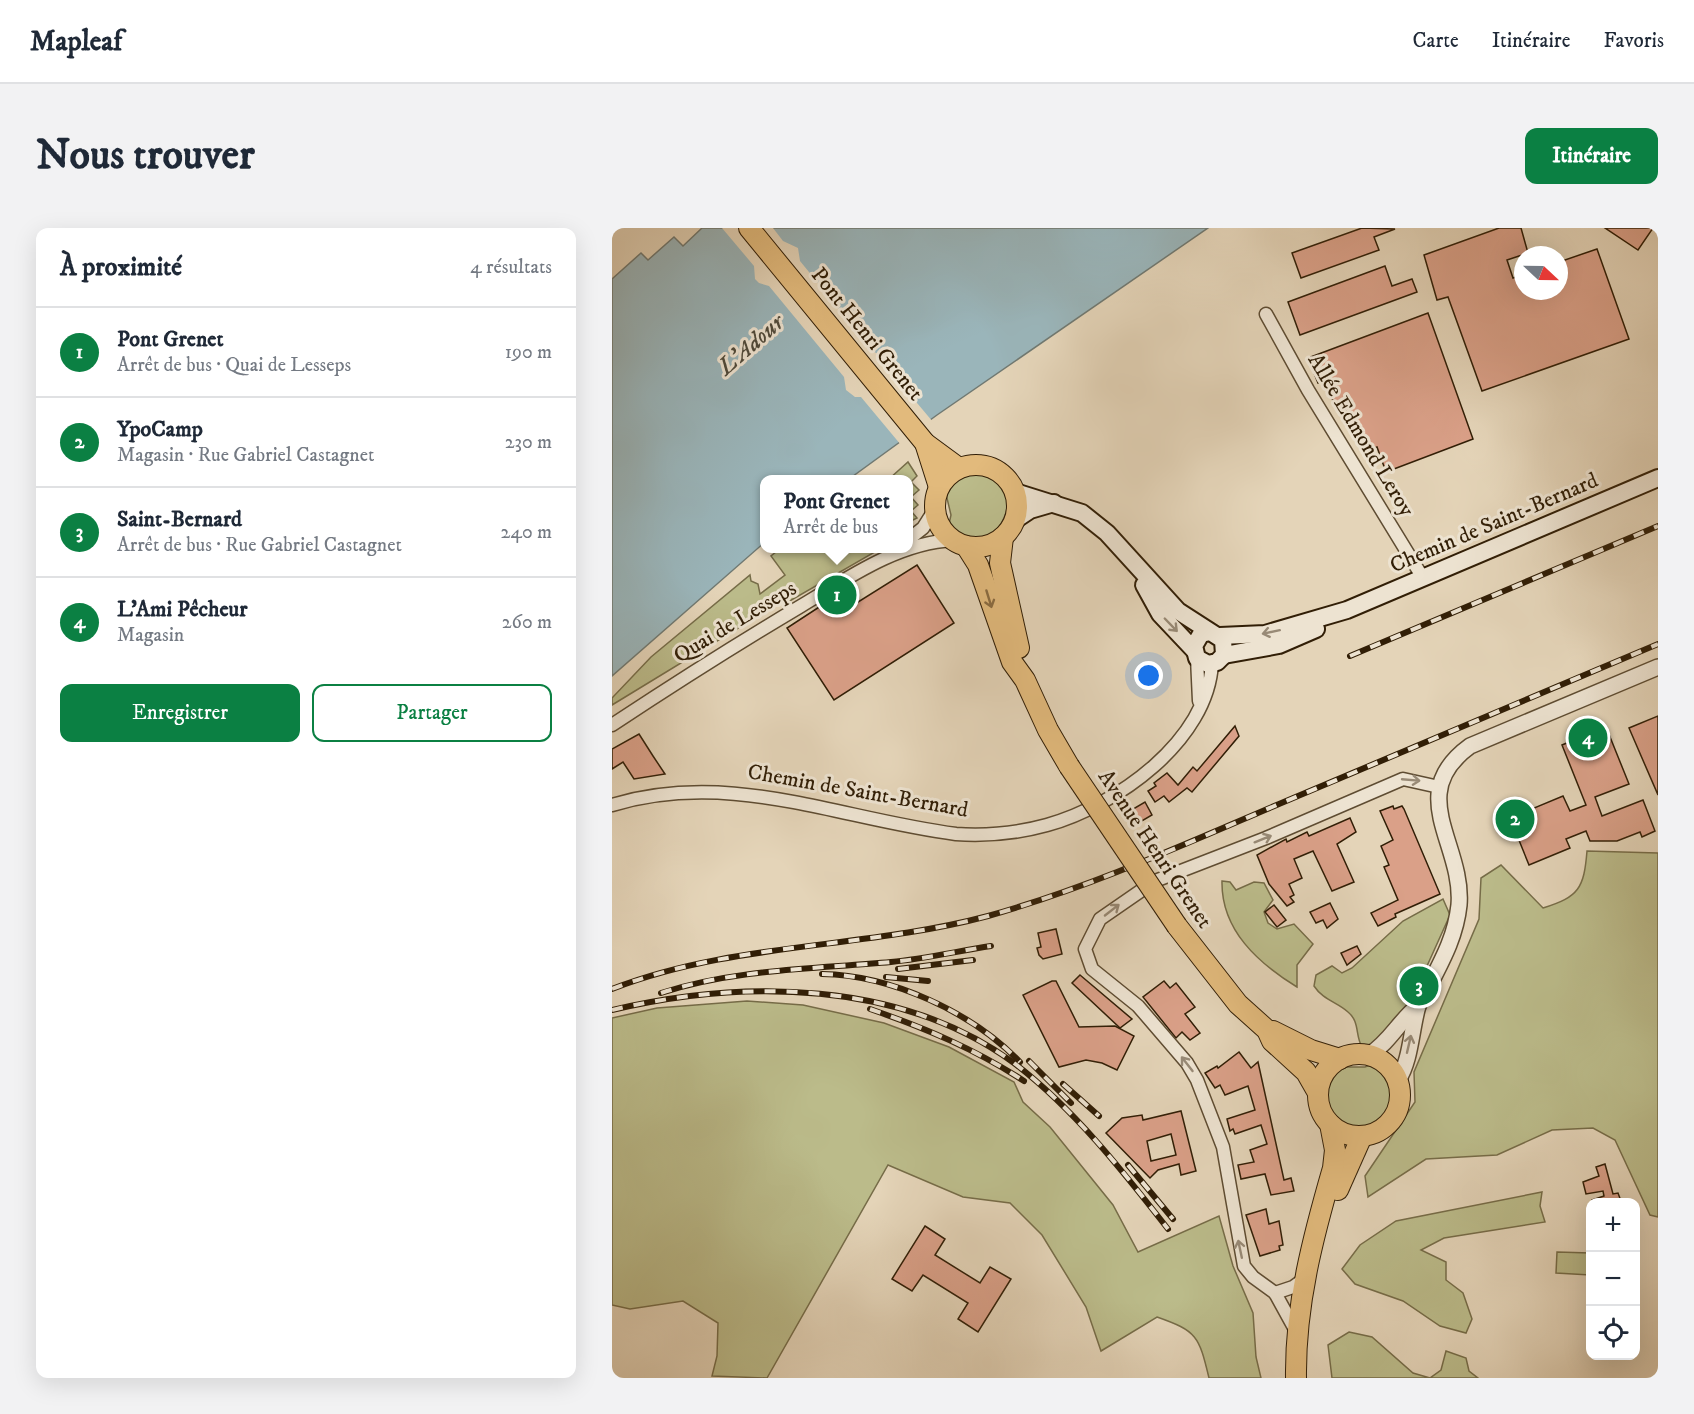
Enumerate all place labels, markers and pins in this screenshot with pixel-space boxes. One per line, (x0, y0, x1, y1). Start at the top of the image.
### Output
pin: 1 (818, 572, 856, 617)
pin: 4 (1568, 716, 1608, 760)
pin: 2 (1496, 796, 1534, 842)
pin: 3 (1400, 964, 1438, 1008)

